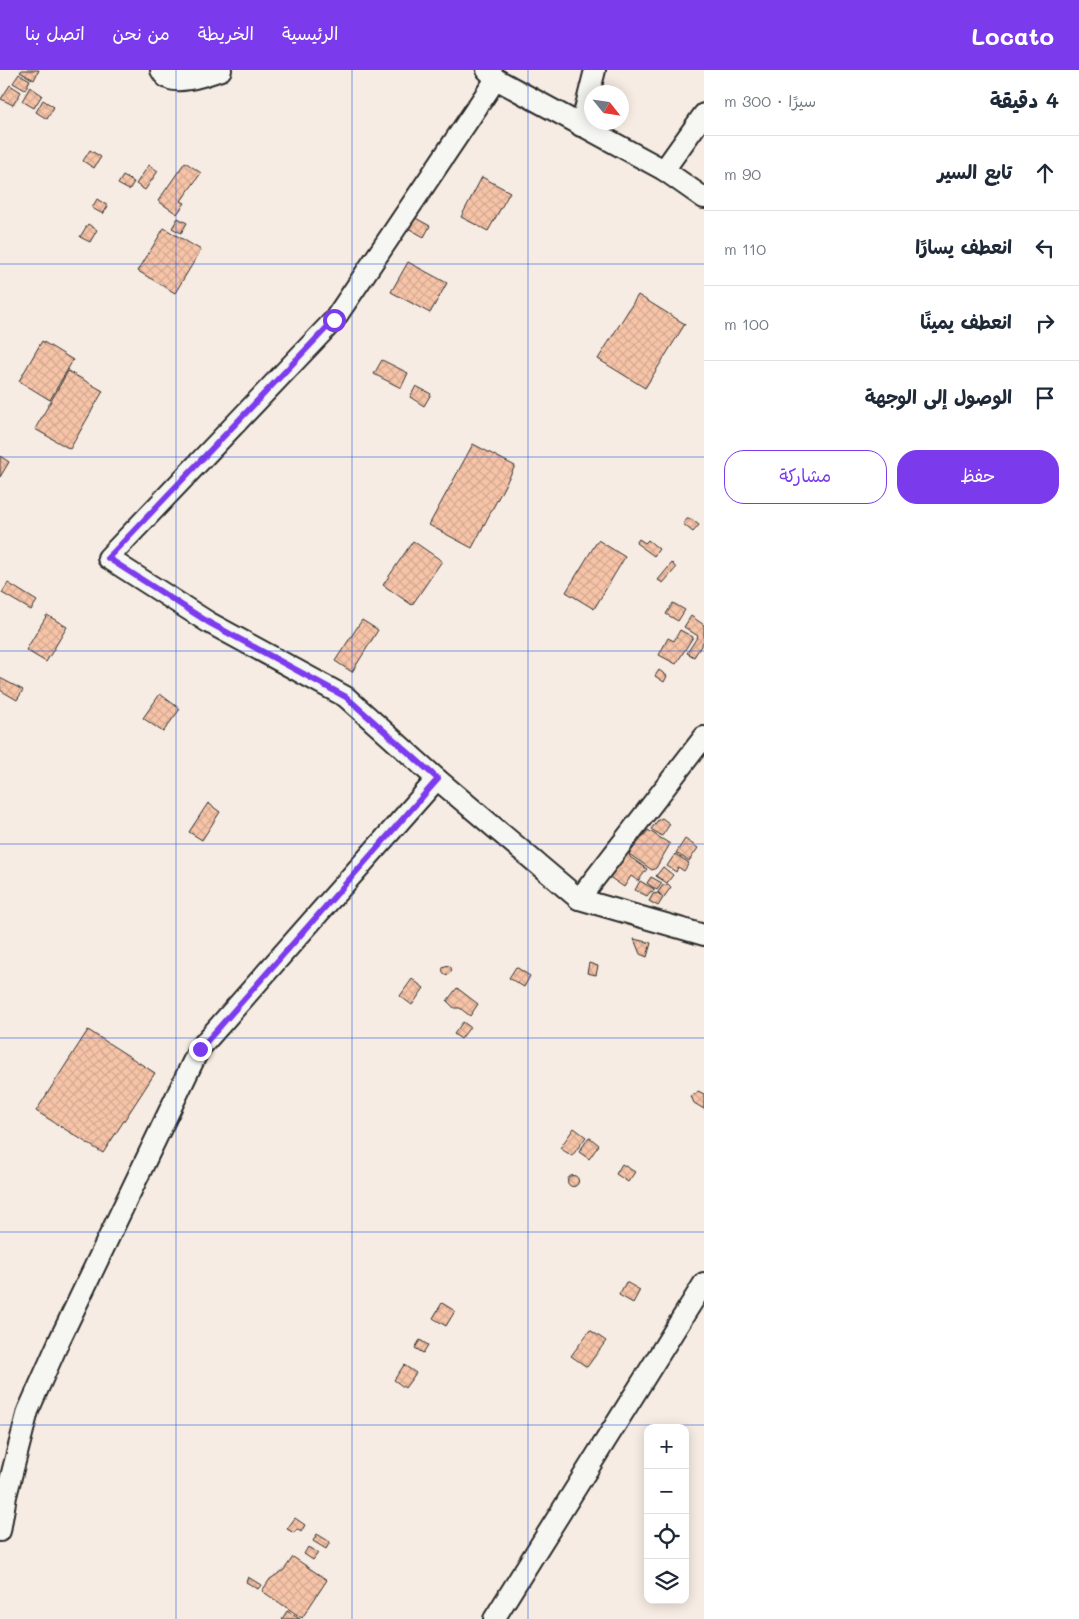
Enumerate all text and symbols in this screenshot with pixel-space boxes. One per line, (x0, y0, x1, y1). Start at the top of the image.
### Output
text: Locato (971, 20, 1054, 51)
text: اتصل بنا (25, 21, 85, 45)
text: من نحن (113, 21, 170, 45)
text: الخريطة (198, 21, 254, 45)
text: الرئيسية (282, 21, 338, 45)
north arrow (584, 85, 629, 130)
text: 4 دقيقة (990, 86, 1059, 113)
text: سيرًا · 300 m (724, 90, 816, 111)
text: تابع السير (937, 159, 1012, 184)
icon: ahead (1031, 159, 1059, 187)
text: 90 m (724, 163, 761, 184)
text: انعطف يسارًا (915, 234, 1012, 259)
icon: left (1031, 234, 1059, 262)
text: 110 m (724, 238, 766, 259)
route start (323, 309, 346, 332)
text: انعطف يمينًا (920, 309, 1012, 334)
icon: right (1031, 309, 1059, 337)
text: 100 m (724, 313, 769, 334)
text: الوصول إلى الوجهة (865, 384, 1012, 409)
icon: arrive (1031, 384, 1059, 412)
button: مشاركة (724, 450, 887, 504)
button: حفظ (897, 450, 1059, 504)
route end (189, 1038, 212, 1061)
map controls (644, 1424, 689, 1604)
button: + (644, 1424, 689, 1469)
button: − (644, 1469, 689, 1514)
button: locate (644, 1514, 689, 1559)
button: layers (644, 1559, 689, 1604)

